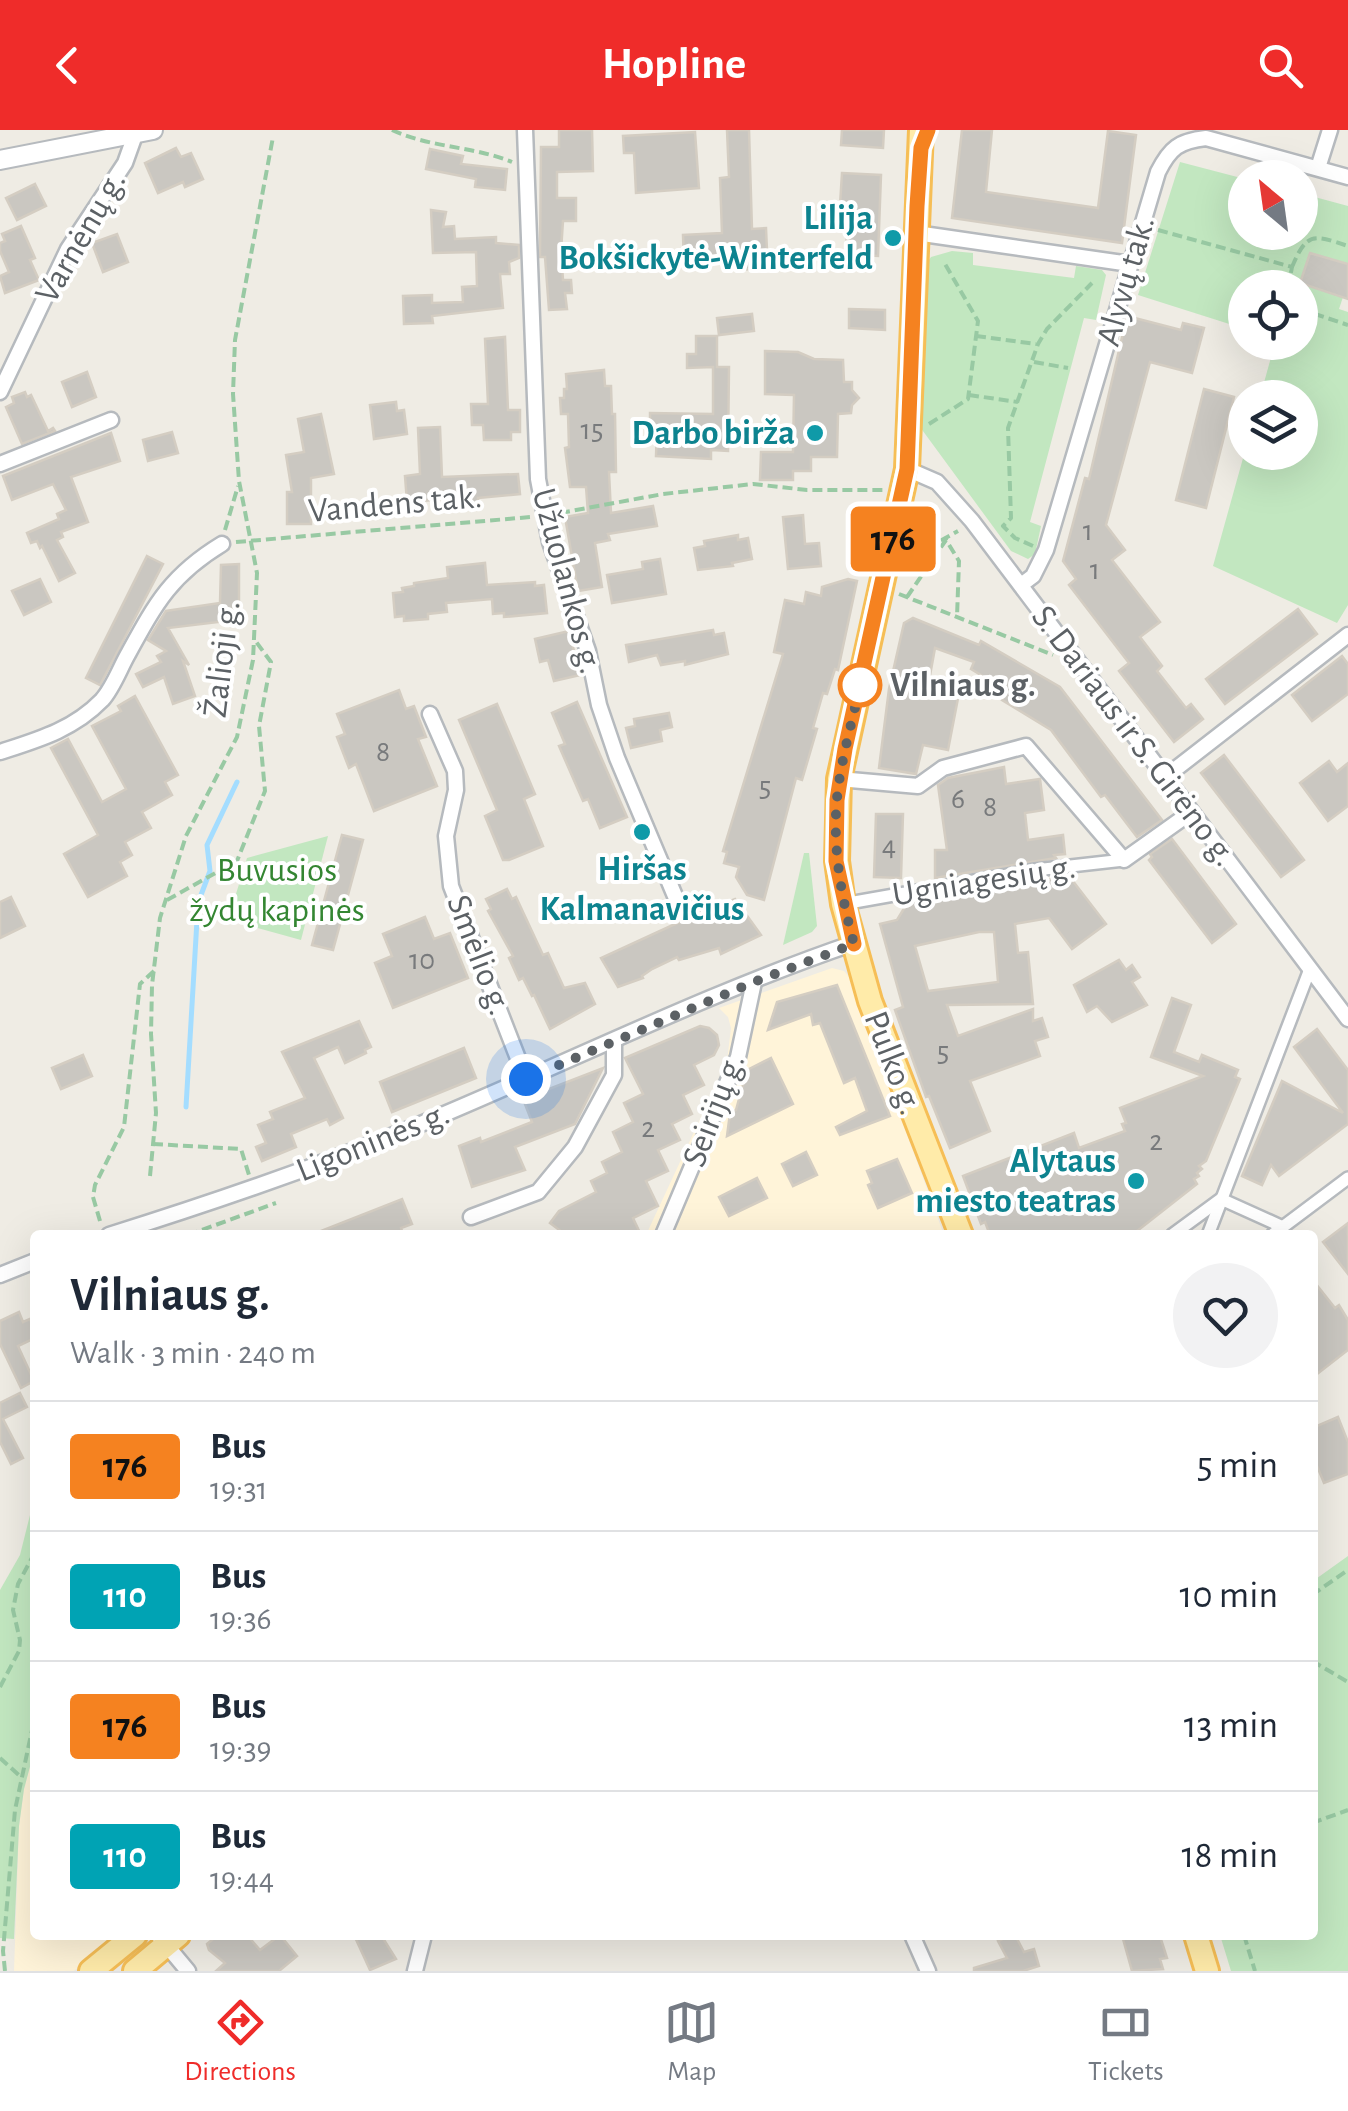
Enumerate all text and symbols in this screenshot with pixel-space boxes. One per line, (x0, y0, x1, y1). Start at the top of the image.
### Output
icon: back (40, 38, 95, 93)
icon: search (1253, 38, 1308, 93)
text: Hopline (602, 42, 746, 87)
north arrow (1228, 160, 1318, 250)
map controls (1228, 160, 1318, 470)
street label: Varnėnų g. (29, 165, 133, 309)
place label: Lilija Bokšickytė-Winterfeld (558, 201, 873, 276)
street label: Alyvų tak. (1091, 212, 1161, 350)
marker: Lilija Bokšickytė-Winterfeld (882, 227, 904, 249)
button: locate (1228, 270, 1318, 360)
button: layers (1228, 380, 1318, 470)
house number: 15 (581, 415, 603, 445)
place label: Darbo birža (632, 416, 795, 451)
marker: Darbo birža (804, 422, 826, 444)
street label: Vandens tak. (307, 479, 483, 529)
street label: Užuolankos g. (525, 485, 609, 677)
line badge: 176 (836, 506, 950, 572)
house number: 1 (1083, 516, 1093, 546)
text: 176 (871, 522, 915, 557)
house number: 1 (1090, 555, 1100, 585)
street label: Žalioji g. (196, 598, 247, 719)
street label: S. Dariaus ir S. Girėno g. (1025, 599, 1243, 873)
marker: Vilniaus g. (839, 664, 881, 706)
place label: Vilniaus g. (890, 668, 1036, 703)
house number: 8 (376, 737, 390, 767)
house number: 5 (759, 772, 771, 802)
house number: 6 (951, 784, 965, 814)
house number: 8 (983, 792, 997, 822)
marker: Hiršas Kalmanavičius (631, 821, 653, 843)
house number: 4 (882, 831, 896, 861)
street label: Ugniagesių g. (890, 849, 1078, 913)
place label: Hiršas Kalmanavičius (539, 852, 745, 927)
park label: Buvusios žydų kapinės (189, 853, 365, 928)
street label: Smėlio g. (440, 890, 518, 1020)
house number: 10 (409, 945, 435, 975)
street label: Pulko g. (857, 1006, 929, 1120)
house number: 5 (937, 1037, 949, 1067)
street label: Seirijų g. (676, 1049, 752, 1171)
your location (501, 1054, 551, 1104)
street label: Ligoninės g. (292, 1096, 454, 1188)
house number: 2 (641, 1113, 655, 1143)
house number: 2 (1149, 1126, 1163, 1156)
place label: Alytaus miesto teatras (916, 1144, 1116, 1219)
marker: Alytaus miesto teatras (1125, 1170, 1147, 1192)
button: heart (1173, 1263, 1278, 1368)
text: Vilniaus g. (70, 1272, 270, 1320)
text: Walk · 3 min · 240 m (70, 1337, 316, 1369)
text: Bus (210, 1428, 266, 1466)
text: 5 min (1197, 1447, 1278, 1485)
text: 176 (103, 1449, 147, 1484)
text: 19:31 (210, 1473, 268, 1505)
text: Bus (210, 1558, 266, 1596)
text: 10 min (1179, 1577, 1278, 1615)
text: 110 (103, 1579, 147, 1614)
text: 19:36 (210, 1603, 272, 1635)
text: Bus (210, 1688, 266, 1726)
text: 13 min (1184, 1707, 1278, 1745)
text: 176 (103, 1709, 147, 1744)
text: 19:39 (210, 1733, 272, 1765)
text: Bus (210, 1818, 266, 1856)
text: 18 min (1181, 1837, 1278, 1875)
text: 110 (103, 1839, 147, 1874)
text: 19:44 (210, 1863, 274, 1895)
tab: Directions (184, 1995, 296, 2089)
tab: Map (664, 1995, 719, 2089)
tab: Tickets (1088, 1995, 1164, 2089)

